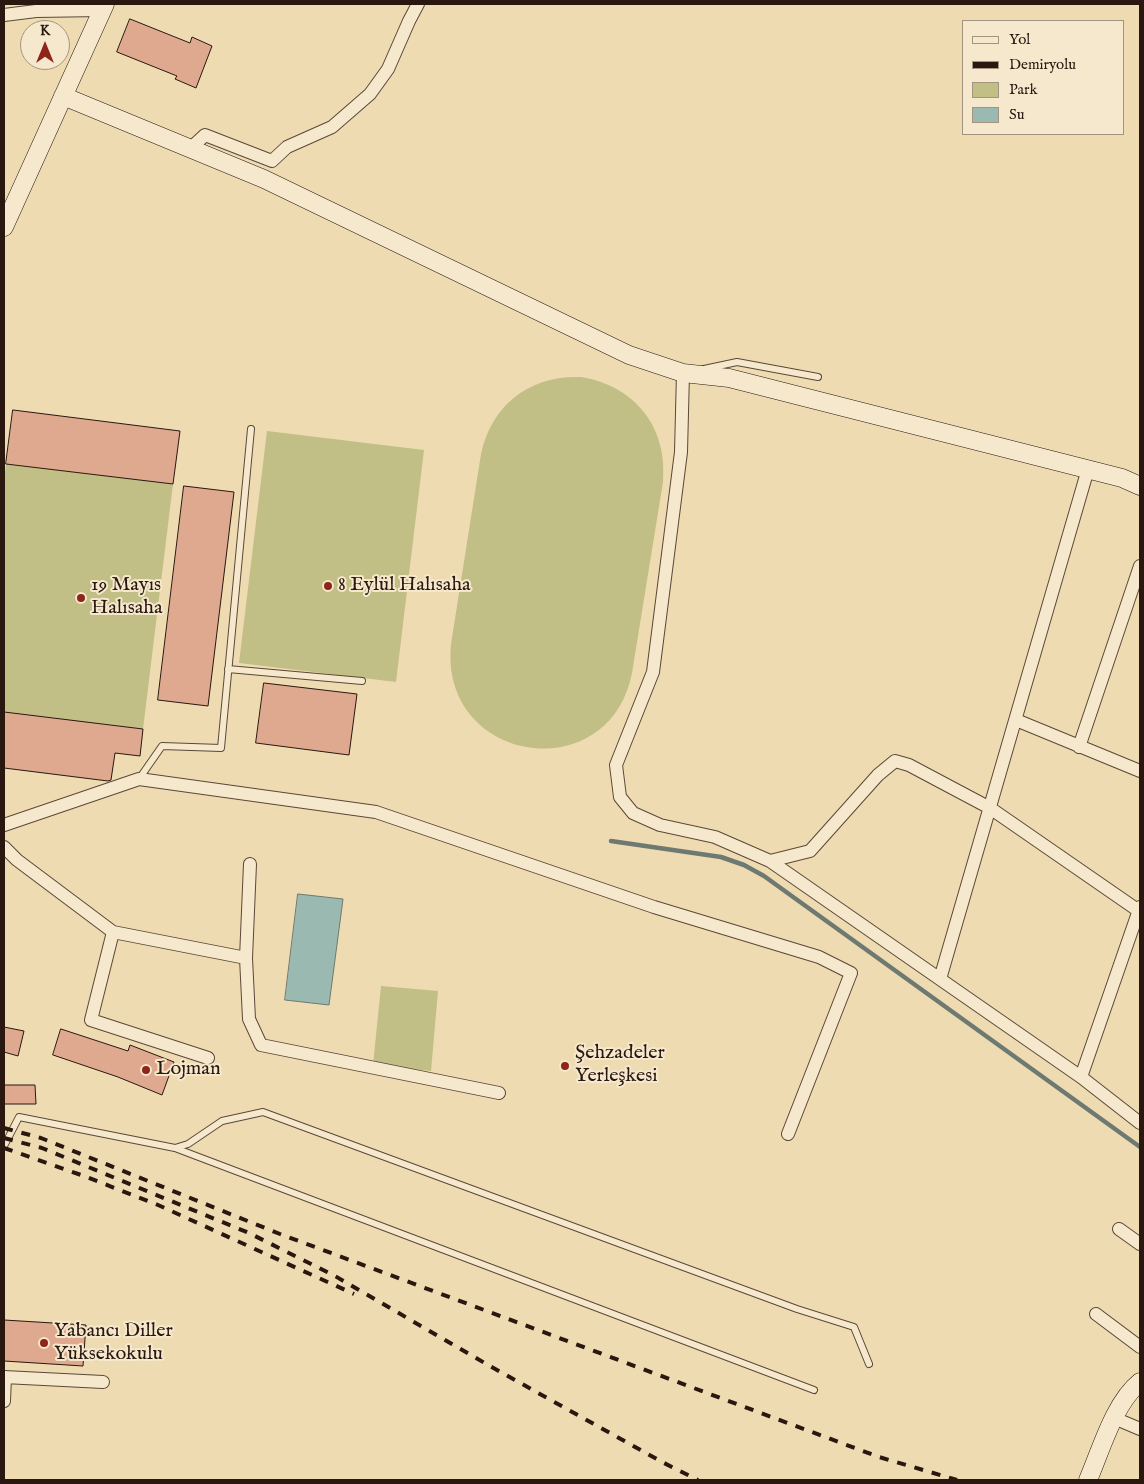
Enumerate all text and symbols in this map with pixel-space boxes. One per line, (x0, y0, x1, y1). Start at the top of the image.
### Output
north arrow (20, 20, 70, 70)
legend (962, 20, 1124, 135)
text: K (40, 22, 50, 40)
text: Yol (1009, 30, 1030, 49)
text: Demiryolu (1009, 55, 1076, 74)
text: Park (1009, 80, 1038, 99)
text: Su (1009, 105, 1024, 124)
place label: 19 Mayıs Halısaha (91, 574, 163, 621)
place label: 8 Eylül Halısaha (338, 574, 471, 598)
marker: 8 Eylül Halısaha (322, 580, 334, 592)
marker: 19 Mayıs Halısaha (75, 592, 87, 604)
place label: Şehzadeler Yerleşkesi (575, 1042, 665, 1089)
place label: Lojman (156, 1058, 221, 1082)
marker: Şehzadeler Yerleşkesi (559, 1060, 571, 1072)
marker: Lojman (140, 1064, 152, 1076)
place label: Yabancı Diller Yüksekokulu (54, 1320, 173, 1367)
marker: Yabancı Diller Yüksekokulu (38, 1337, 50, 1349)

